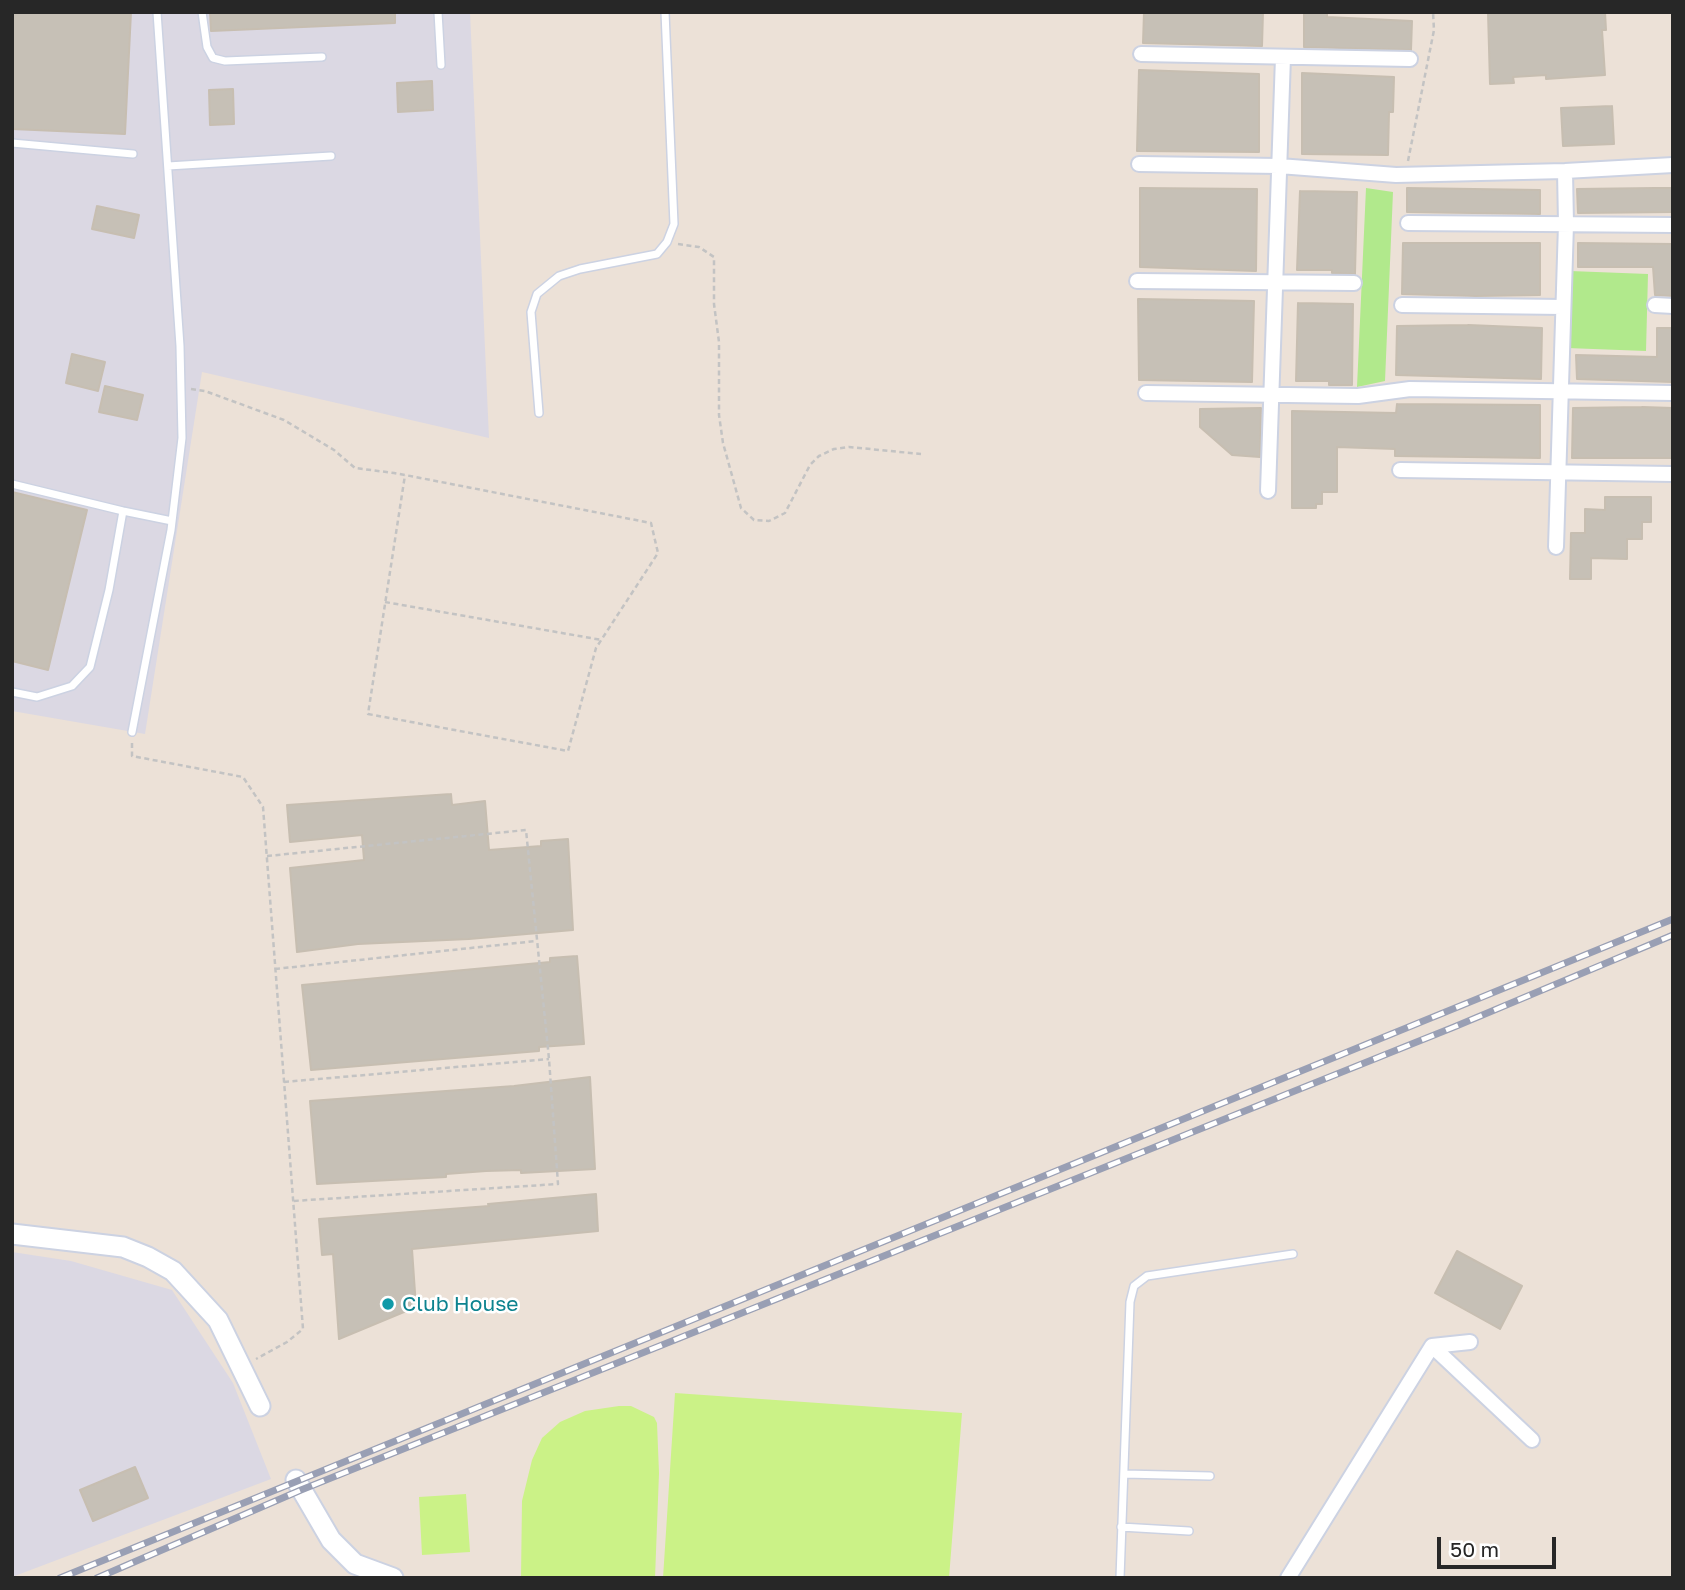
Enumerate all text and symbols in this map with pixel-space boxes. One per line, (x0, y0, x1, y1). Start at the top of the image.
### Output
place label: Club House (402, 1291, 518, 1317)
marker: Club House (380, 1296, 396, 1312)
scale bar (1440, 1524, 1559, 1568)
text: 50 m (1450, 1536, 1499, 1562)

